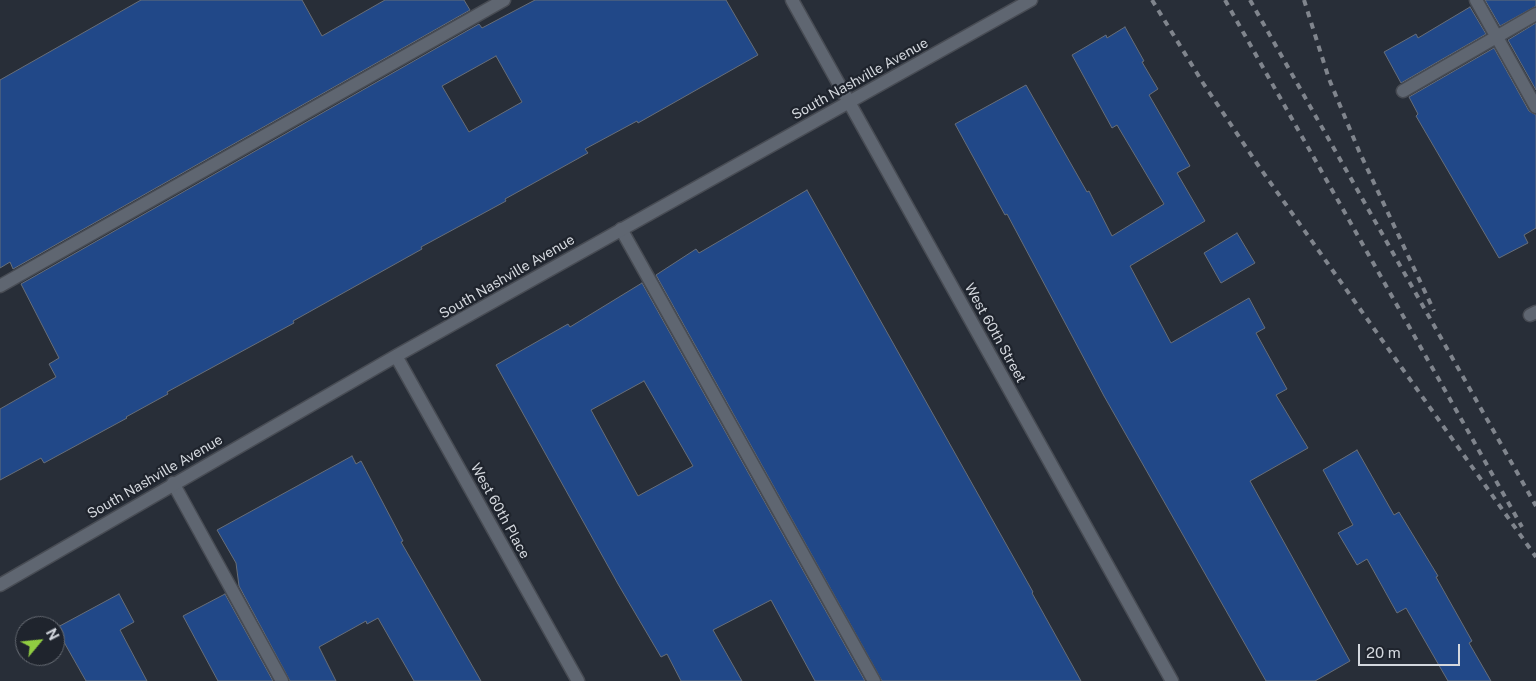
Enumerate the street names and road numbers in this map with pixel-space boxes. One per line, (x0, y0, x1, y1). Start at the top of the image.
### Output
street label: South Nashville Avenue (789, 34, 931, 124)
street label: South Nashville Avenue (436, 231, 578, 323)
street label: West 60th Street (961, 280, 1029, 386)
street label: South Nashville Avenue (84, 431, 226, 523)
street label: West 60th Place (467, 460, 533, 562)

